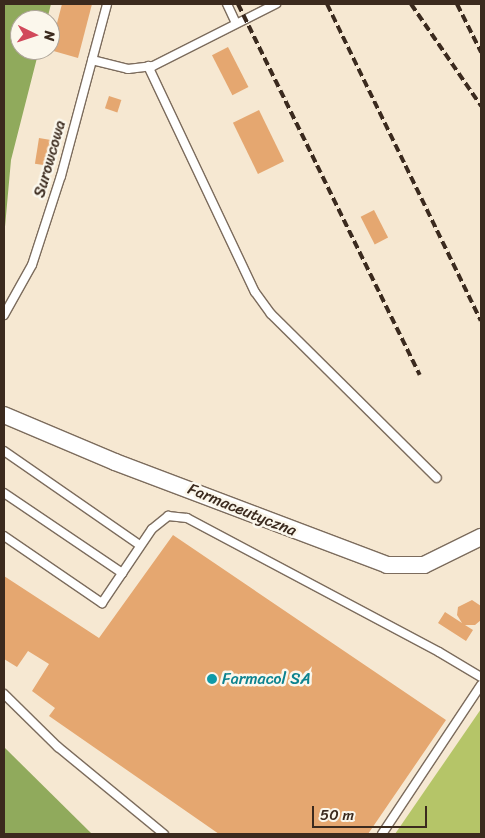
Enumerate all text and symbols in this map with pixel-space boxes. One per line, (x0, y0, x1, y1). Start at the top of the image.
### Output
north arrow (10, 10, 60, 60)
text: N (37, 30, 62, 42)
street label: Surowcowa (30, 118, 70, 200)
street label: Farmaceutyczna (185, 479, 299, 541)
place label: Farmacol SA (222, 669, 311, 689)
marker: Farmacol SA (206, 673, 218, 685)
scale bar (315, 796, 430, 828)
text: 50 m (320, 802, 354, 828)

